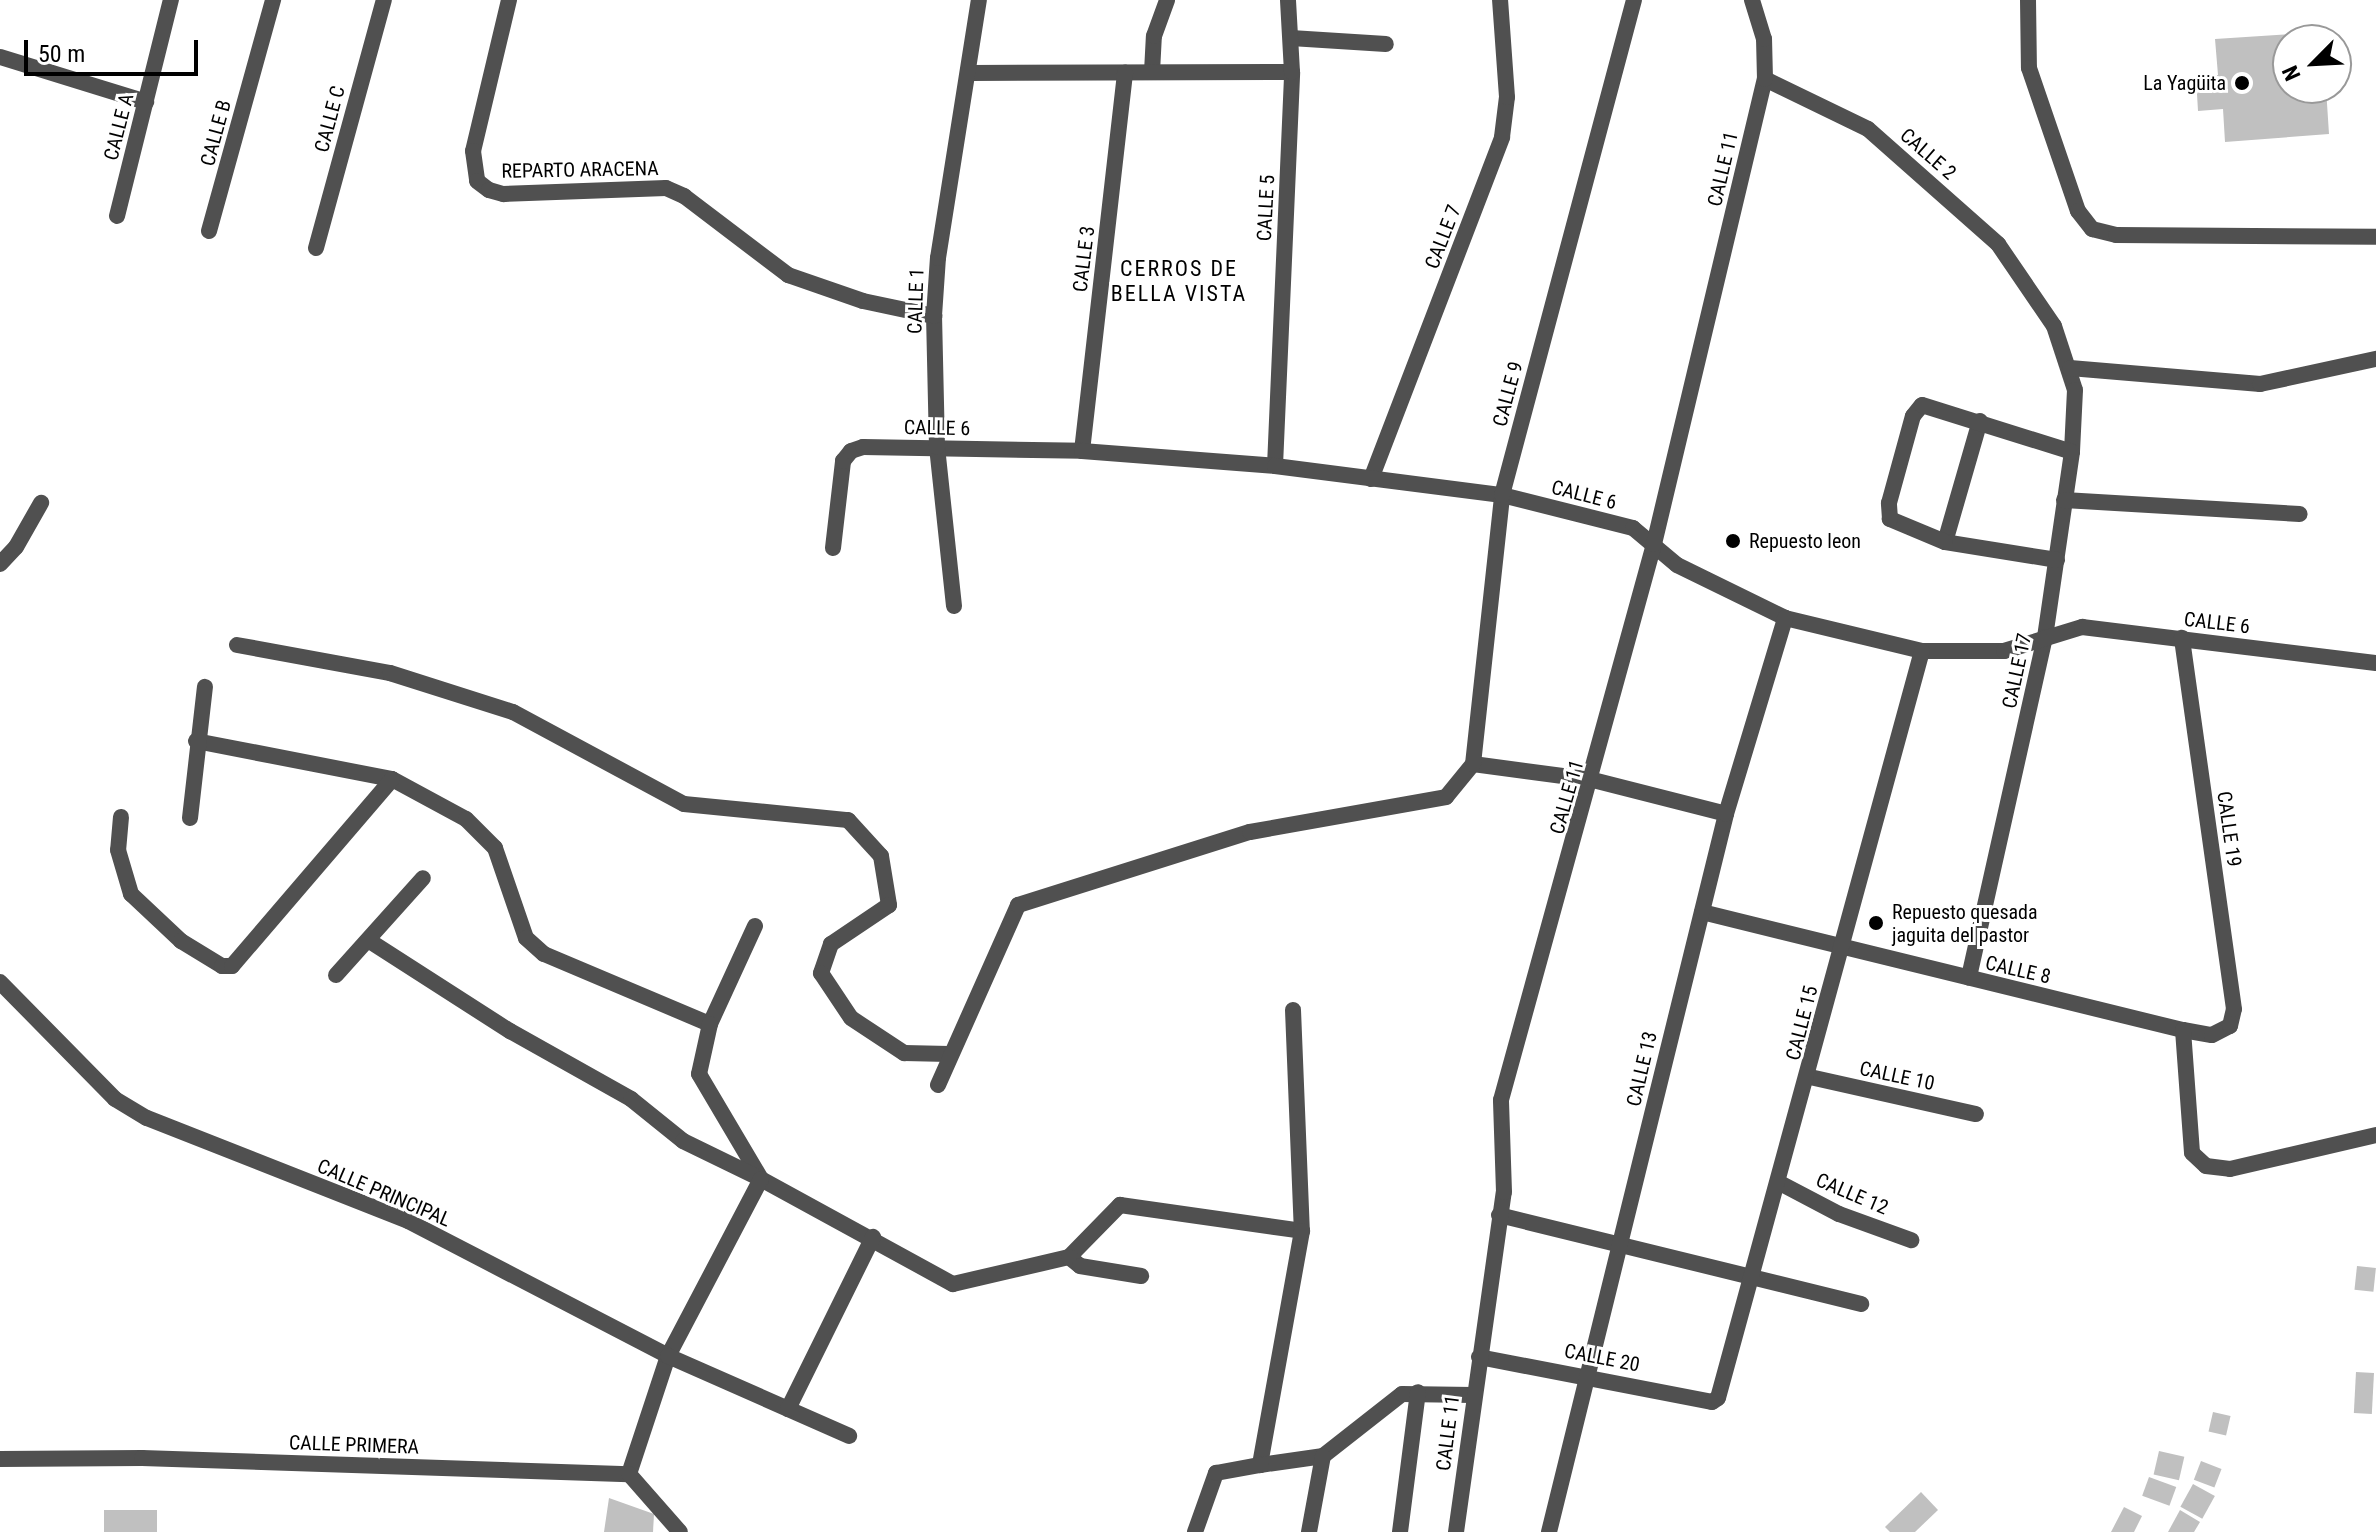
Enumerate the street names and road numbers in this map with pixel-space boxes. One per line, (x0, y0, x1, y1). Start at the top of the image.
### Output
street label: CALLE C (310, 83, 350, 155)
street label: CALLE A (99, 91, 139, 163)
street label: CALLE B (196, 97, 236, 169)
street label: CALLE 2 (1895, 123, 1961, 185)
street label: CALLE 11 (1703, 129, 1743, 209)
street label: REPARTO ARACENA (501, 157, 659, 183)
street label: CALLE 5 (1252, 174, 1280, 242)
street label: CALLE 7 (1420, 202, 1466, 272)
street label: CALLE 3 (1068, 225, 1100, 293)
street label: CALLE 1 (903, 267, 929, 335)
street label: CALLE 9 (1488, 359, 1528, 429)
street label: CALLE 6 (904, 415, 970, 441)
street label: CALLE 6 (1549, 475, 1619, 515)
street label: CALLE 6 (2183, 607, 2251, 639)
street label: CALLE 17 (1997, 631, 2037, 711)
street label: CALLE 11 (1545, 757, 1589, 837)
street label: CALLE 19 (2212, 790, 2246, 868)
street label: CALLE 8 (1983, 951, 2053, 989)
street label: CALLE 15 (1781, 983, 1823, 1063)
street label: CALLE 13 (1622, 1029, 1662, 1109)
street label: CALLE 10 (1857, 1056, 1937, 1096)
street label: CALLE PRINCIPAL (314, 1154, 454, 1232)
street label: CALLE 12 (1812, 1168, 1892, 1220)
street label: CALLE 20 (1562, 1339, 1642, 1377)
street label: CALLE 11 (1431, 1394, 1465, 1472)
street label: CALLE PRIMERA (288, 1431, 420, 1459)

